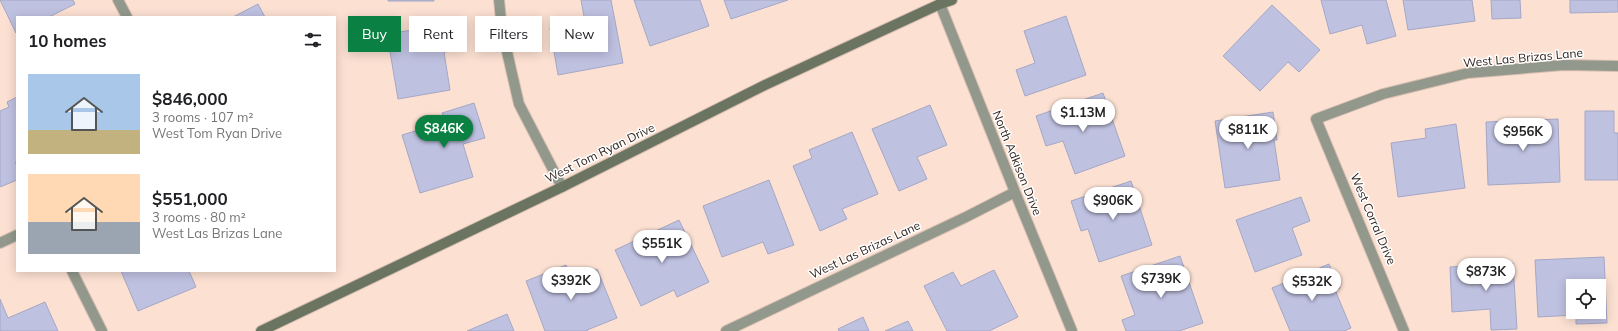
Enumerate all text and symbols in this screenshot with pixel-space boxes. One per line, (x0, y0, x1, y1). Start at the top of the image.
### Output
chip: Buy (348, 16, 401, 52)
chip: Rent (409, 16, 467, 52)
chip: Filters (475, 16, 542, 52)
chip: New (550, 16, 608, 52)
icon: filters (302, 29, 324, 51)
text: 10 homes (28, 30, 107, 51)
street label: West Las Brizas Lane (1462, 45, 1584, 70)
text: $846,000 (152, 88, 228, 109)
icon: home (60, 90, 108, 138)
pin: $1.13M (1050, 99, 1116, 133)
text: $1.13M (1060, 104, 1106, 120)
street label: North Adkison Drive (990, 108, 1045, 217)
text: 3 rooms · 107 m² (152, 109, 253, 125)
pin: $846K (416, 115, 472, 149)
pin: $811K (1220, 116, 1276, 150)
pin: $956K (1495, 118, 1551, 152)
street label: West Tom Ryan Drive (542, 119, 657, 186)
text: $846K (424, 120, 464, 136)
text: $811K (1228, 121, 1268, 137)
text: $956K (1503, 123, 1543, 139)
text: West Tom Ryan Drive (152, 125, 282, 141)
street label: West Corral Drive (1347, 171, 1399, 267)
pin: $906K (1085, 187, 1141, 221)
text: $551,000 (152, 188, 228, 209)
icon: home (60, 190, 108, 238)
text: $906K (1093, 192, 1133, 208)
text: 3 rooms · 80 m² (152, 209, 246, 225)
street label: West Las Brizas Lane (807, 217, 922, 282)
text: West Las Brizas Lane (152, 225, 282, 241)
pin: $551K (634, 230, 690, 264)
text: $551K (642, 235, 682, 251)
pin: $873K (1458, 258, 1514, 292)
text: $873K (1466, 263, 1506, 279)
pin: $739K (1133, 265, 1189, 299)
pin: $392K (543, 267, 599, 301)
pin: $532K (1284, 268, 1340, 302)
text: $739K (1141, 270, 1181, 286)
text: $392K (551, 272, 591, 288)
text: $532K (1292, 273, 1332, 289)
map controls (1566, 279, 1606, 319)
button: locate (1566, 279, 1606, 319)

